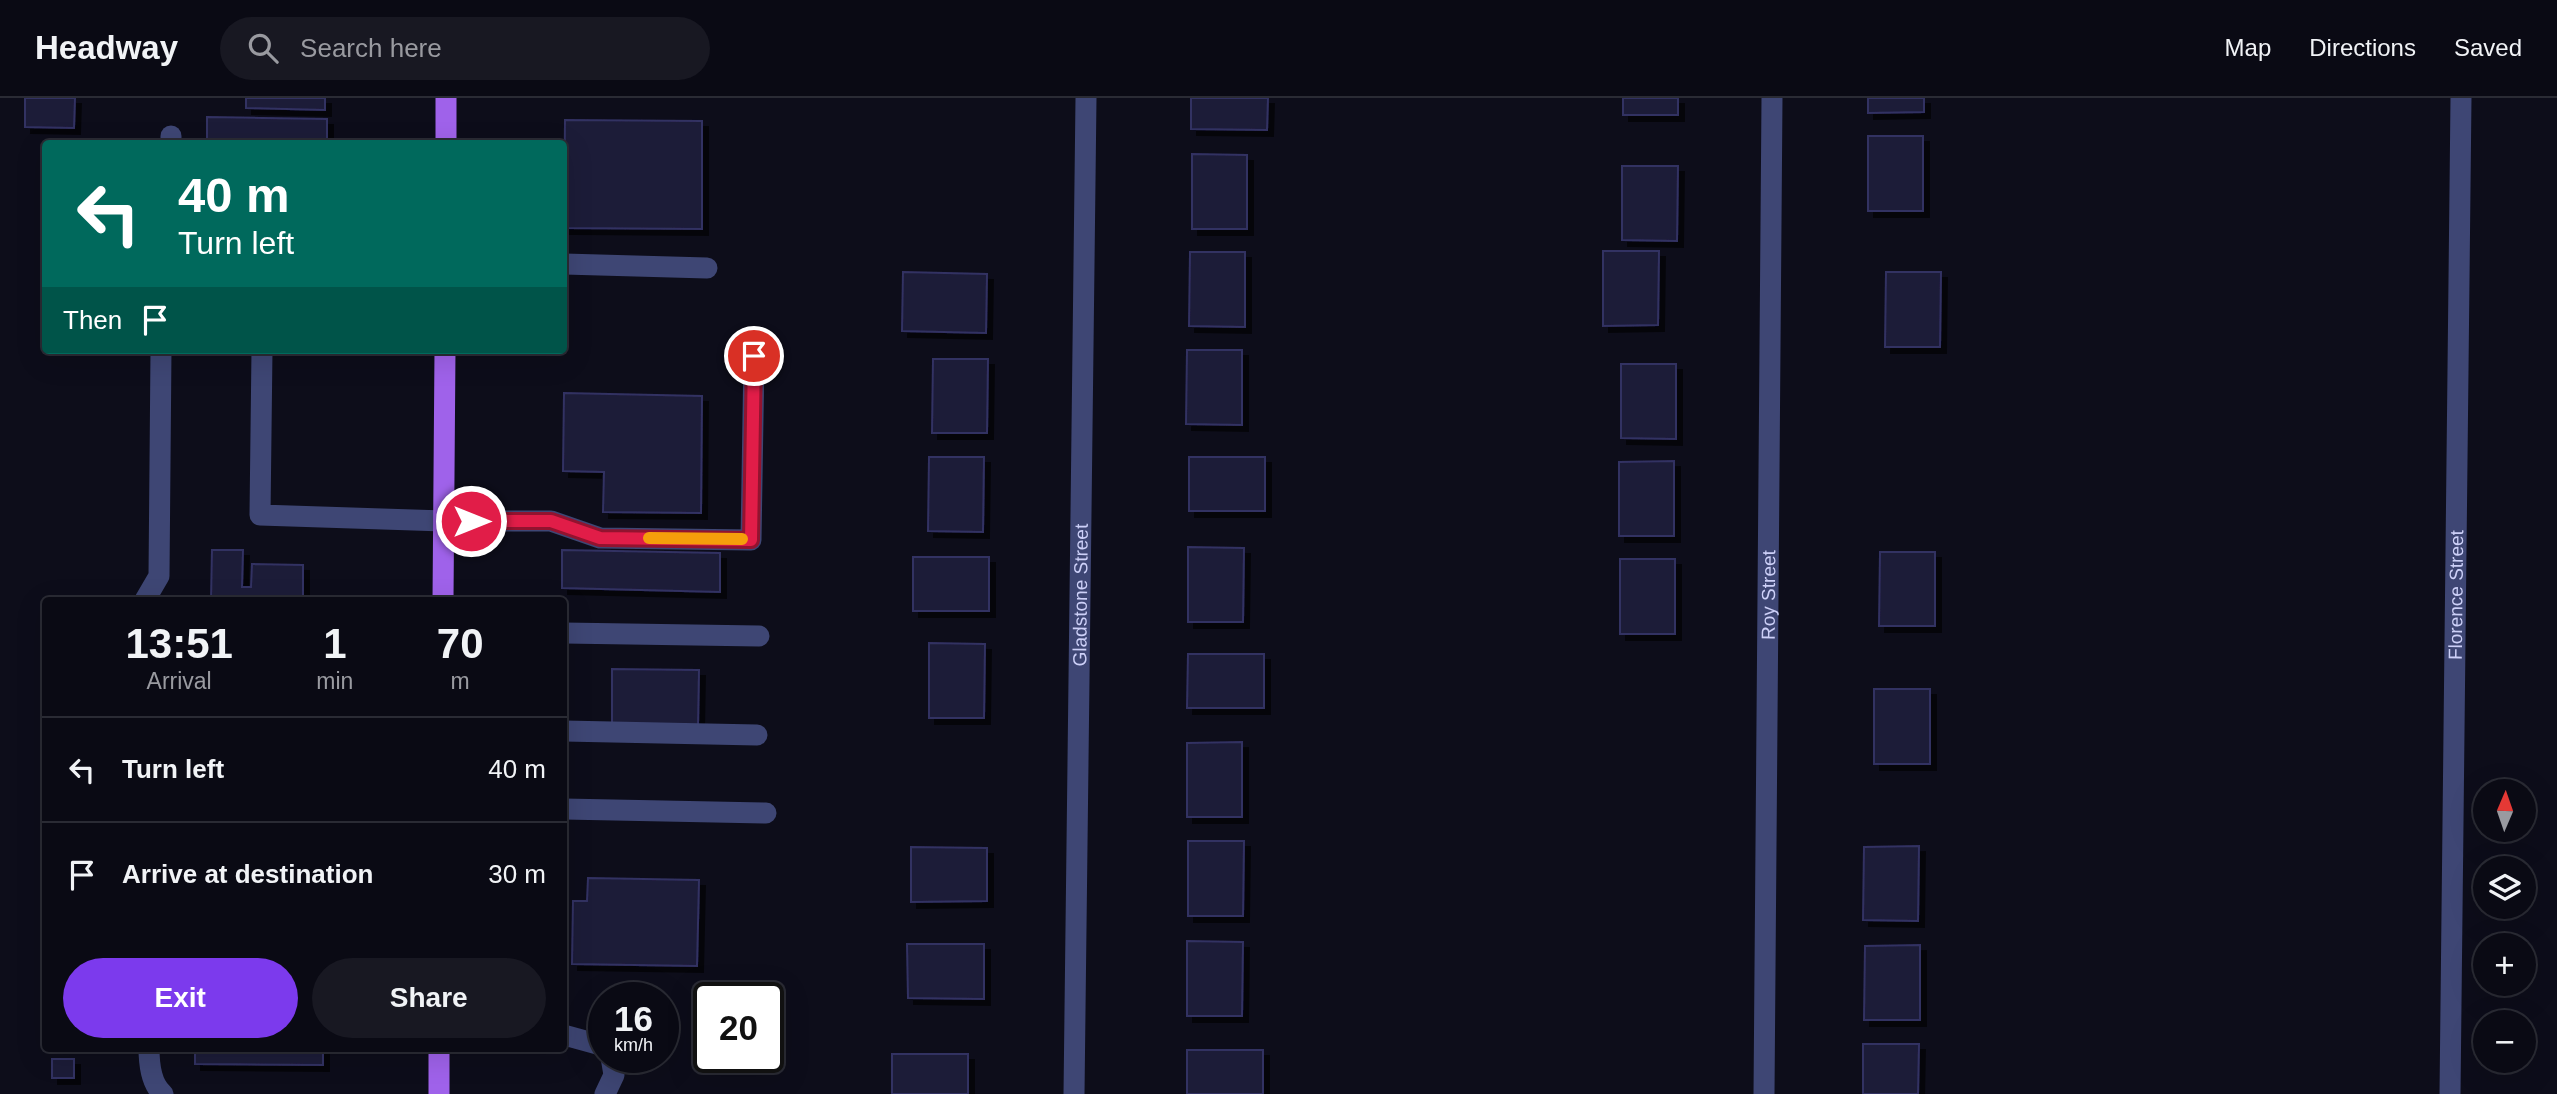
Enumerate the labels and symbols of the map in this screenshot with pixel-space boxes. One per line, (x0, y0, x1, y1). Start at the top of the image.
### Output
pin (724, 326, 784, 386)
position arrow (434, 484, 508, 558)
street label: Gladstone Street (1069, 523, 1091, 667)
street label: Florence Street (2444, 529, 2467, 660)
street label: Roy Street (1757, 549, 1779, 640)
north arrow (2473, 779, 2536, 842)
speed limit sign: 20 (693, 982, 784, 1073)

